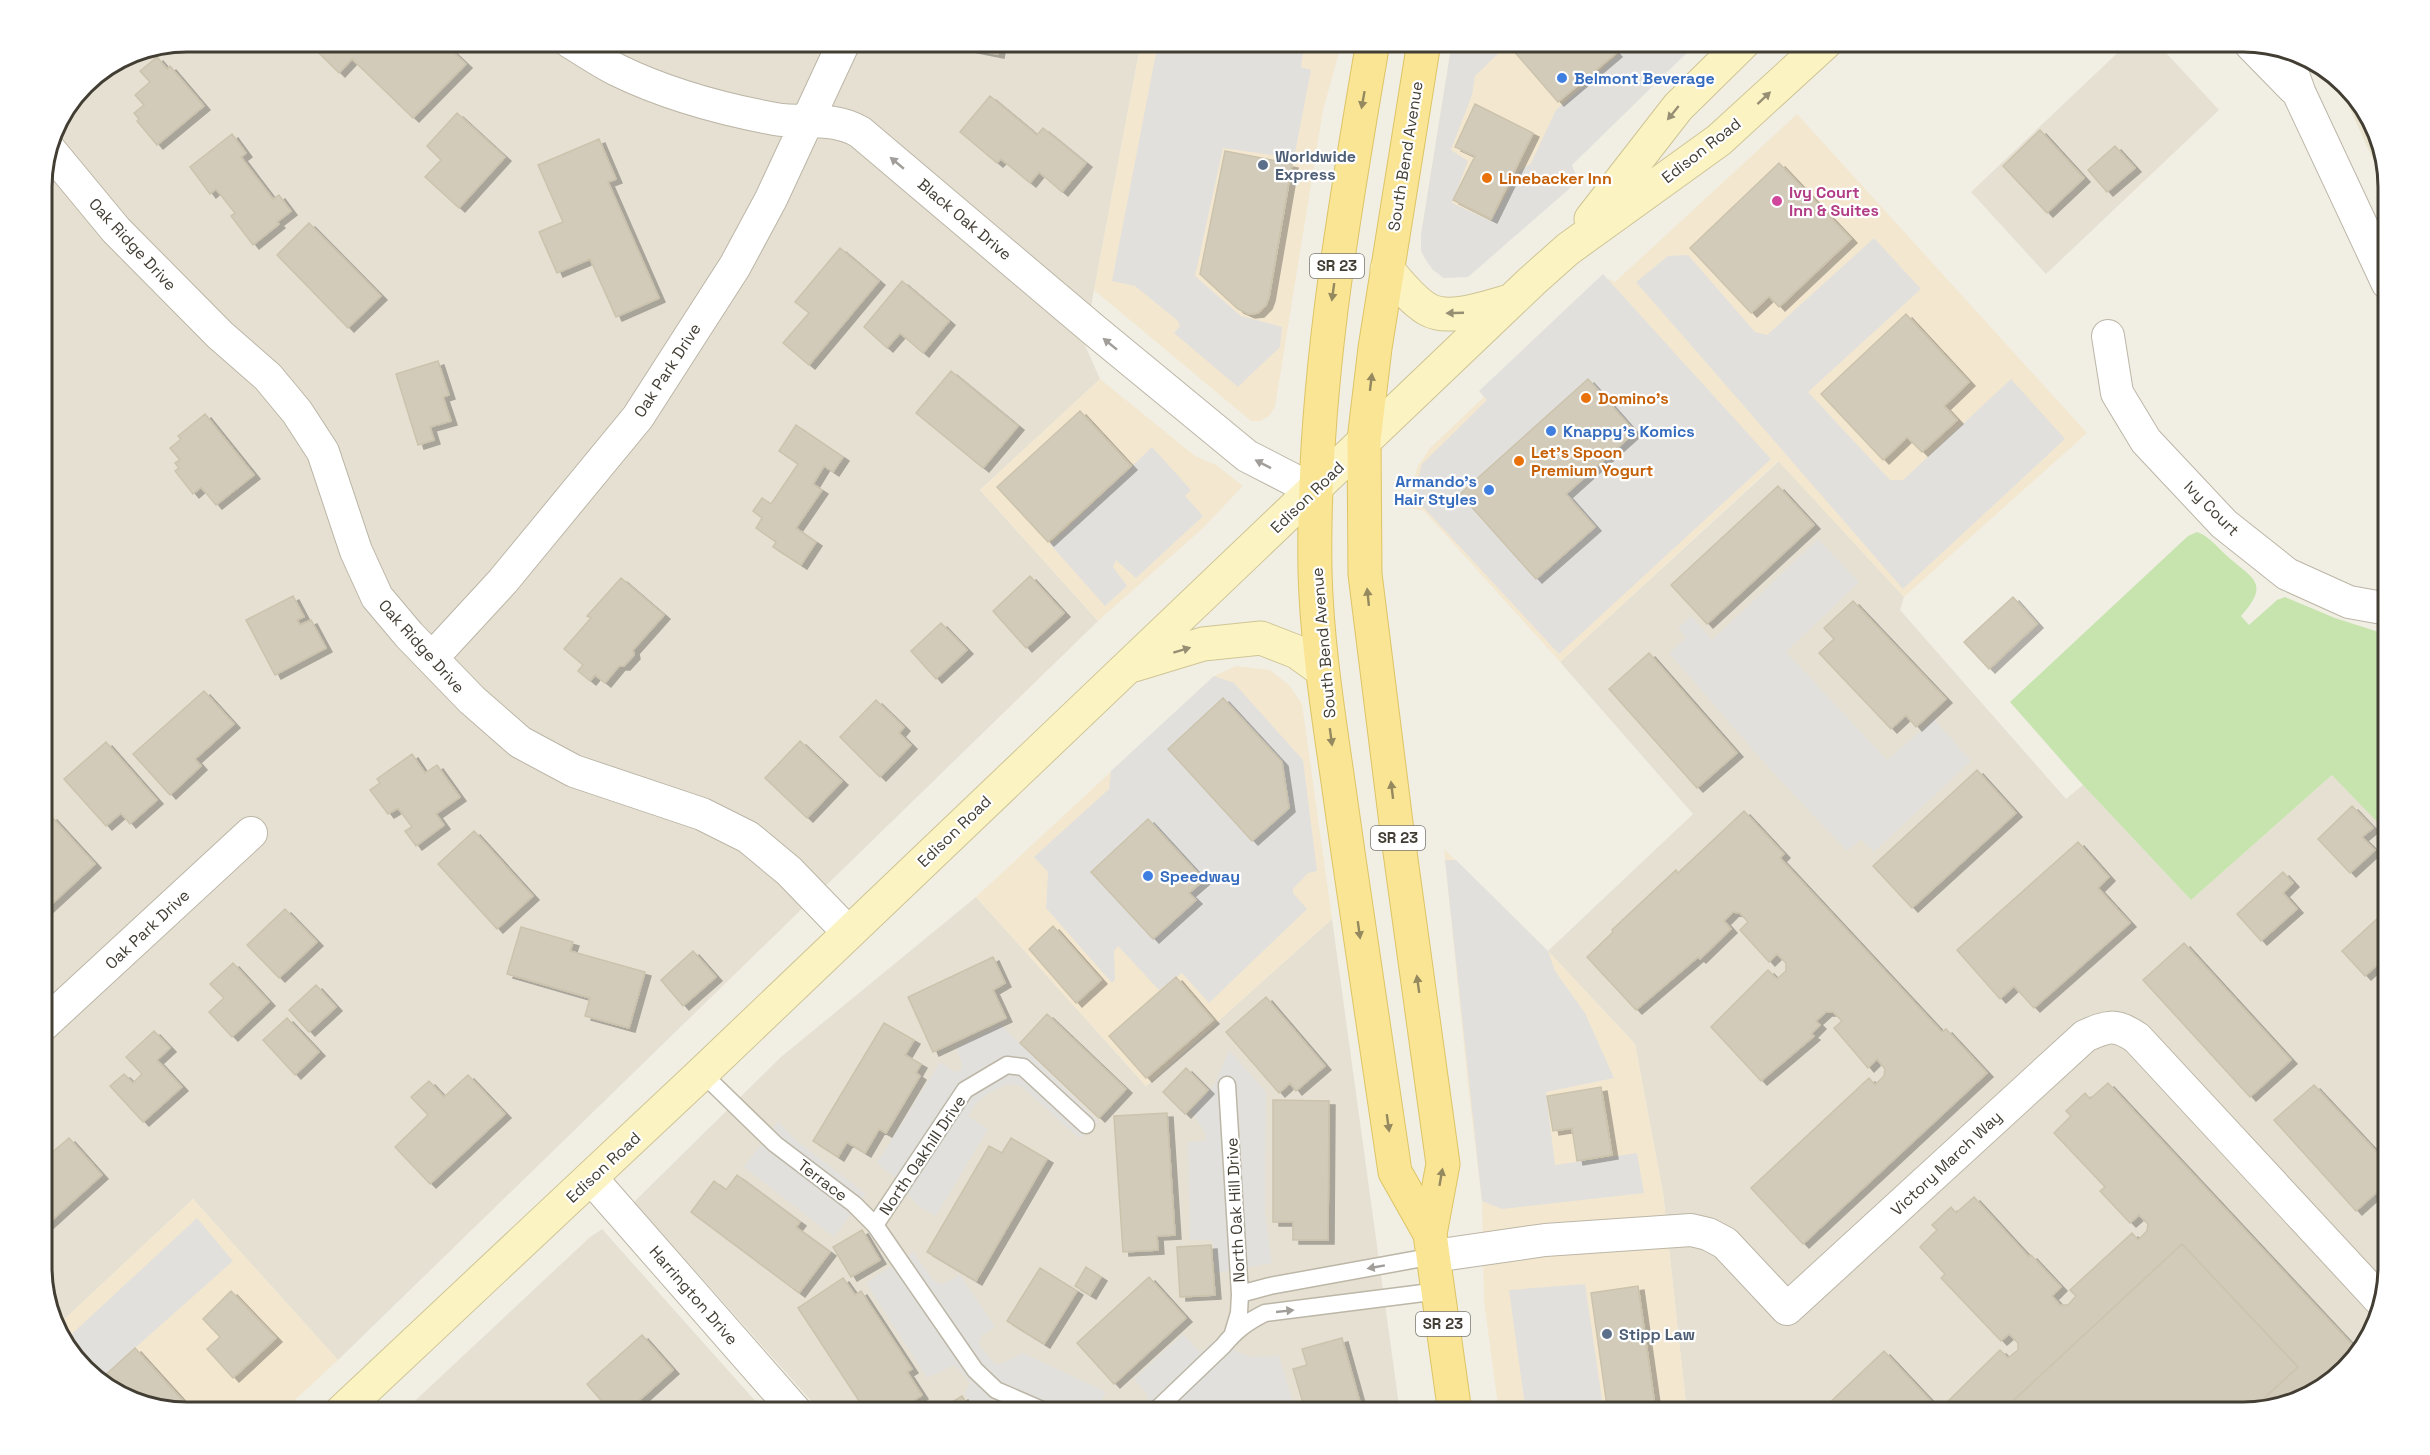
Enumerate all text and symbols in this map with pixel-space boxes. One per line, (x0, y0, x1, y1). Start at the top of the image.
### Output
place label: Belmont Beverage (1574, 68, 1715, 89)
marker: Belmont Beverage (1555, 71, 1569, 85)
street label: South Bend Avenue (1383, 80, 1428, 232)
one-way arrow (1358, 90, 1367, 109)
one-way arrow (1757, 91, 1772, 105)
one-way arrow (1667, 105, 1680, 121)
street label: Edison Road (1658, 113, 1745, 188)
place label: Worldwide Express (1275, 146, 1356, 185)
one-way arrow (890, 157, 905, 170)
marker: Worldwide Express (1256, 158, 1270, 172)
place label: Linebacker Inn (1499, 168, 1612, 189)
marker: Linebacker Inn (1480, 171, 1494, 185)
street label: Black Oak Drive (913, 174, 1016, 265)
place label: Ivy Court Inn & Suites (1789, 182, 1879, 221)
street label: Oak Ridge Drive (84, 194, 181, 295)
marker: Ivy Court Inn & Suites (1770, 194, 1784, 208)
road number: SR 23 (1310, 254, 1364, 278)
one-way arrow (1329, 283, 1338, 302)
one-way arrow (1445, 308, 1464, 317)
street label: Oak Park Drive (629, 319, 706, 421)
one-way arrow (1102, 337, 1118, 350)
one-way arrow (1366, 373, 1376, 392)
place label: Domino's (1598, 388, 1669, 409)
marker: Domino's (1579, 391, 1593, 405)
place label: Knappy's Komics (1563, 421, 1695, 442)
marker: Knappy's Komics (1544, 424, 1558, 438)
place label: Let's Spoon Premium Yogurt (1531, 442, 1653, 481)
marker: Let's Spoon Premium Yogurt (1512, 454, 1526, 468)
street label: Edison Road (1266, 457, 1349, 538)
one-way arrow (1254, 459, 1271, 469)
place label: Armando's Hair Styles (1394, 471, 1477, 510)
street label: Ivy Court (2180, 476, 2244, 540)
marker: Armando's Hair Styles (1482, 483, 1496, 497)
street label: South Bend Avenue (1306, 567, 1341, 719)
one-way arrow (1363, 587, 1373, 606)
street label: Oak Ridge Drive (374, 595, 469, 698)
one-way arrow (1173, 645, 1191, 654)
one-way arrow (1327, 728, 1336, 747)
one-way arrow (1387, 781, 1396, 800)
street label: Edison Road (913, 791, 996, 872)
road number: SR 23 (1371, 826, 1425, 850)
place label: Speedway (1160, 866, 1240, 887)
marker: Speedway (1141, 869, 1155, 883)
street label: Oak Park Drive (101, 885, 194, 974)
one-way arrow (1355, 921, 1364, 940)
one-way arrow (1414, 974, 1423, 993)
street label: North Oakhill Drive (874, 1091, 970, 1219)
street label: Victory March Way (1886, 1106, 2006, 1220)
one-way arrow (1384, 1114, 1393, 1133)
street label: Edison Road (562, 1127, 645, 1207)
street label: North Oak Hill Drive (1221, 1137, 1250, 1283)
street label: Terrace (794, 1155, 852, 1206)
one-way arrow (1437, 1167, 1446, 1186)
street label: Harrington Drive (645, 1241, 743, 1349)
one-way arrow (1366, 1263, 1385, 1272)
one-way arrow (1276, 1306, 1295, 1316)
road number: SR 23 (1416, 1312, 1470, 1336)
place label: Stipp Law (1619, 1324, 1695, 1345)
marker: Stipp Law (1600, 1327, 1614, 1341)

